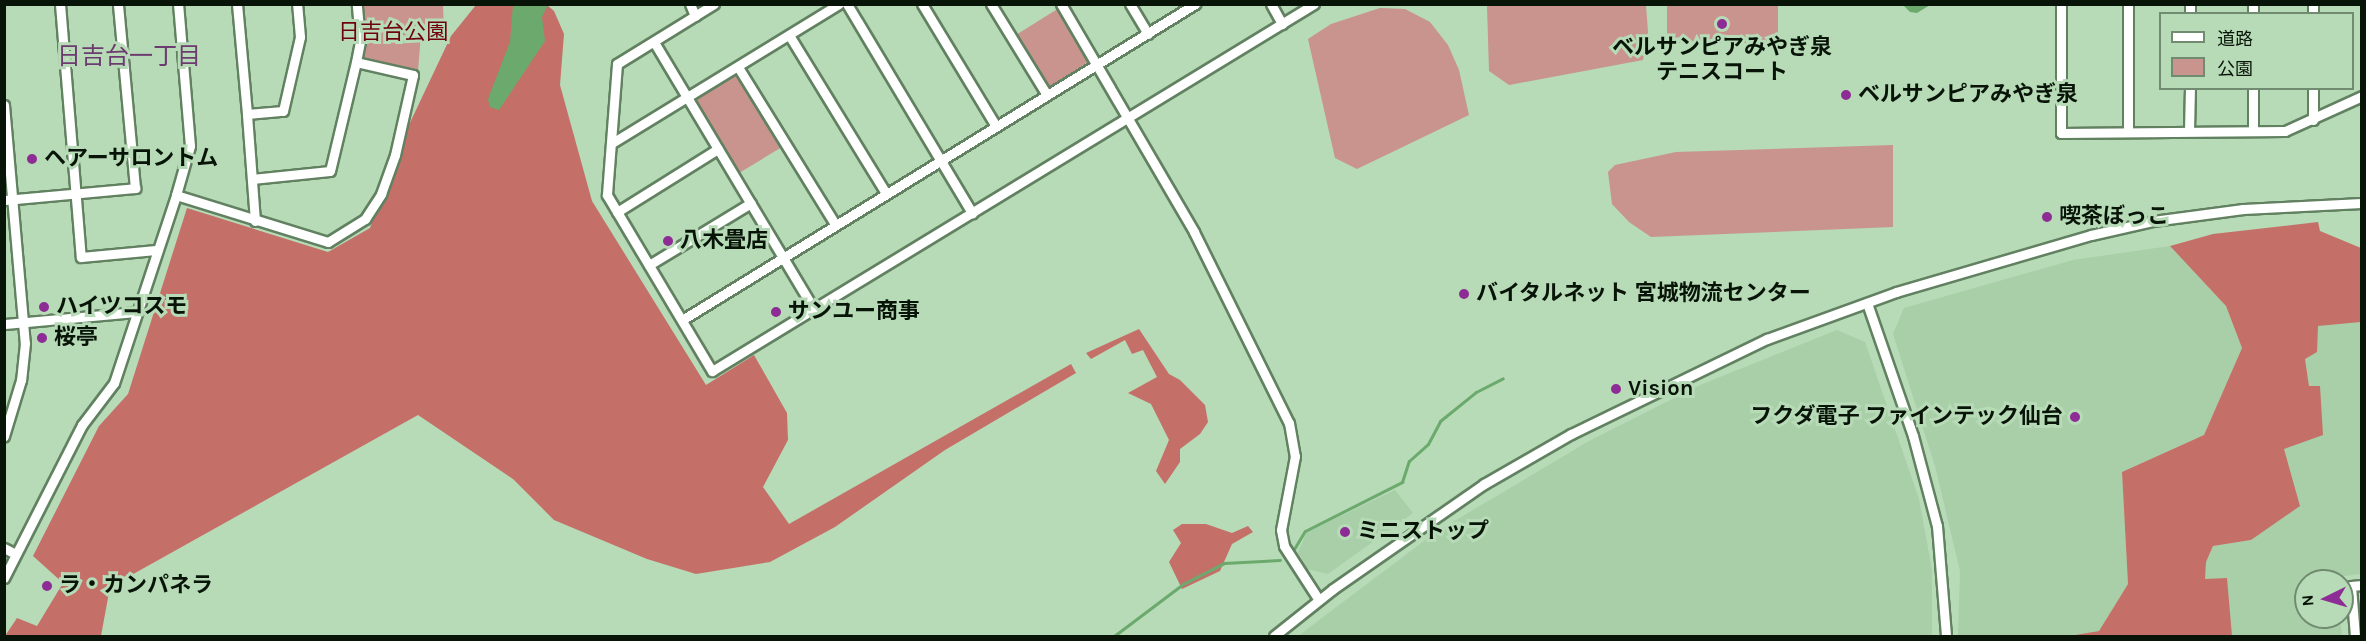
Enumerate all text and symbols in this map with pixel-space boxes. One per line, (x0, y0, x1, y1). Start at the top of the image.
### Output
legend (2159, 12, 2354, 90)
marker: ベルサンピアみやぎ泉 テニスコート (1715, 17, 1729, 31)
park label: 日吉台公園 (338, 20, 448, 46)
text: 道路 (2217, 28, 2253, 50)
place label: ベルサンピアみやぎ泉 テニスコート (1612, 34, 1832, 86)
district label: 日吉台一丁目 (57, 43, 201, 71)
text: 公園 (2217, 58, 2253, 80)
place label: ベルサンピアみやぎ泉 (1858, 82, 2078, 108)
marker: ベルサンピアみやぎ泉 (1839, 88, 1853, 102)
place label: ヘアーサロントム (44, 146, 219, 172)
marker: ヘアーサロントム (25, 152, 39, 166)
place label: 喫茶ぼっこ (2059, 204, 2169, 230)
marker: 喫茶ぼっこ (2040, 210, 2054, 224)
place label: 八木畳店 (680, 228, 768, 254)
marker: 八木畳店 (661, 234, 675, 248)
place label: バイタルネット 宮城物流センター (1476, 281, 1812, 307)
marker: バイタルネット 宮城物流センター (1457, 287, 1471, 301)
place label: ハイツコスモ (56, 294, 188, 320)
place label: サンユー商事 (788, 299, 920, 325)
marker: ハイツコスモ (37, 300, 51, 314)
marker: サンユー商事 (769, 305, 783, 319)
place label: 桜亭 (54, 325, 98, 351)
marker: 桜亭 (35, 331, 49, 345)
place label: Vision (1628, 376, 1693, 402)
marker: Vision (1609, 382, 1623, 396)
place label: フクダ電子 ファインテック仙台 (1749, 404, 2063, 430)
marker: フクダ電子 ファインテック仙台 (2068, 410, 2082, 424)
place label: ミニストップ (1357, 519, 1489, 545)
marker: ミニストップ (1338, 525, 1352, 539)
north arrow (2294, 569, 2354, 629)
place label: ラ・カンパネラ (59, 573, 213, 599)
marker: ラ・カンパネラ (40, 579, 54, 593)
text: N (2298, 594, 2318, 607)

